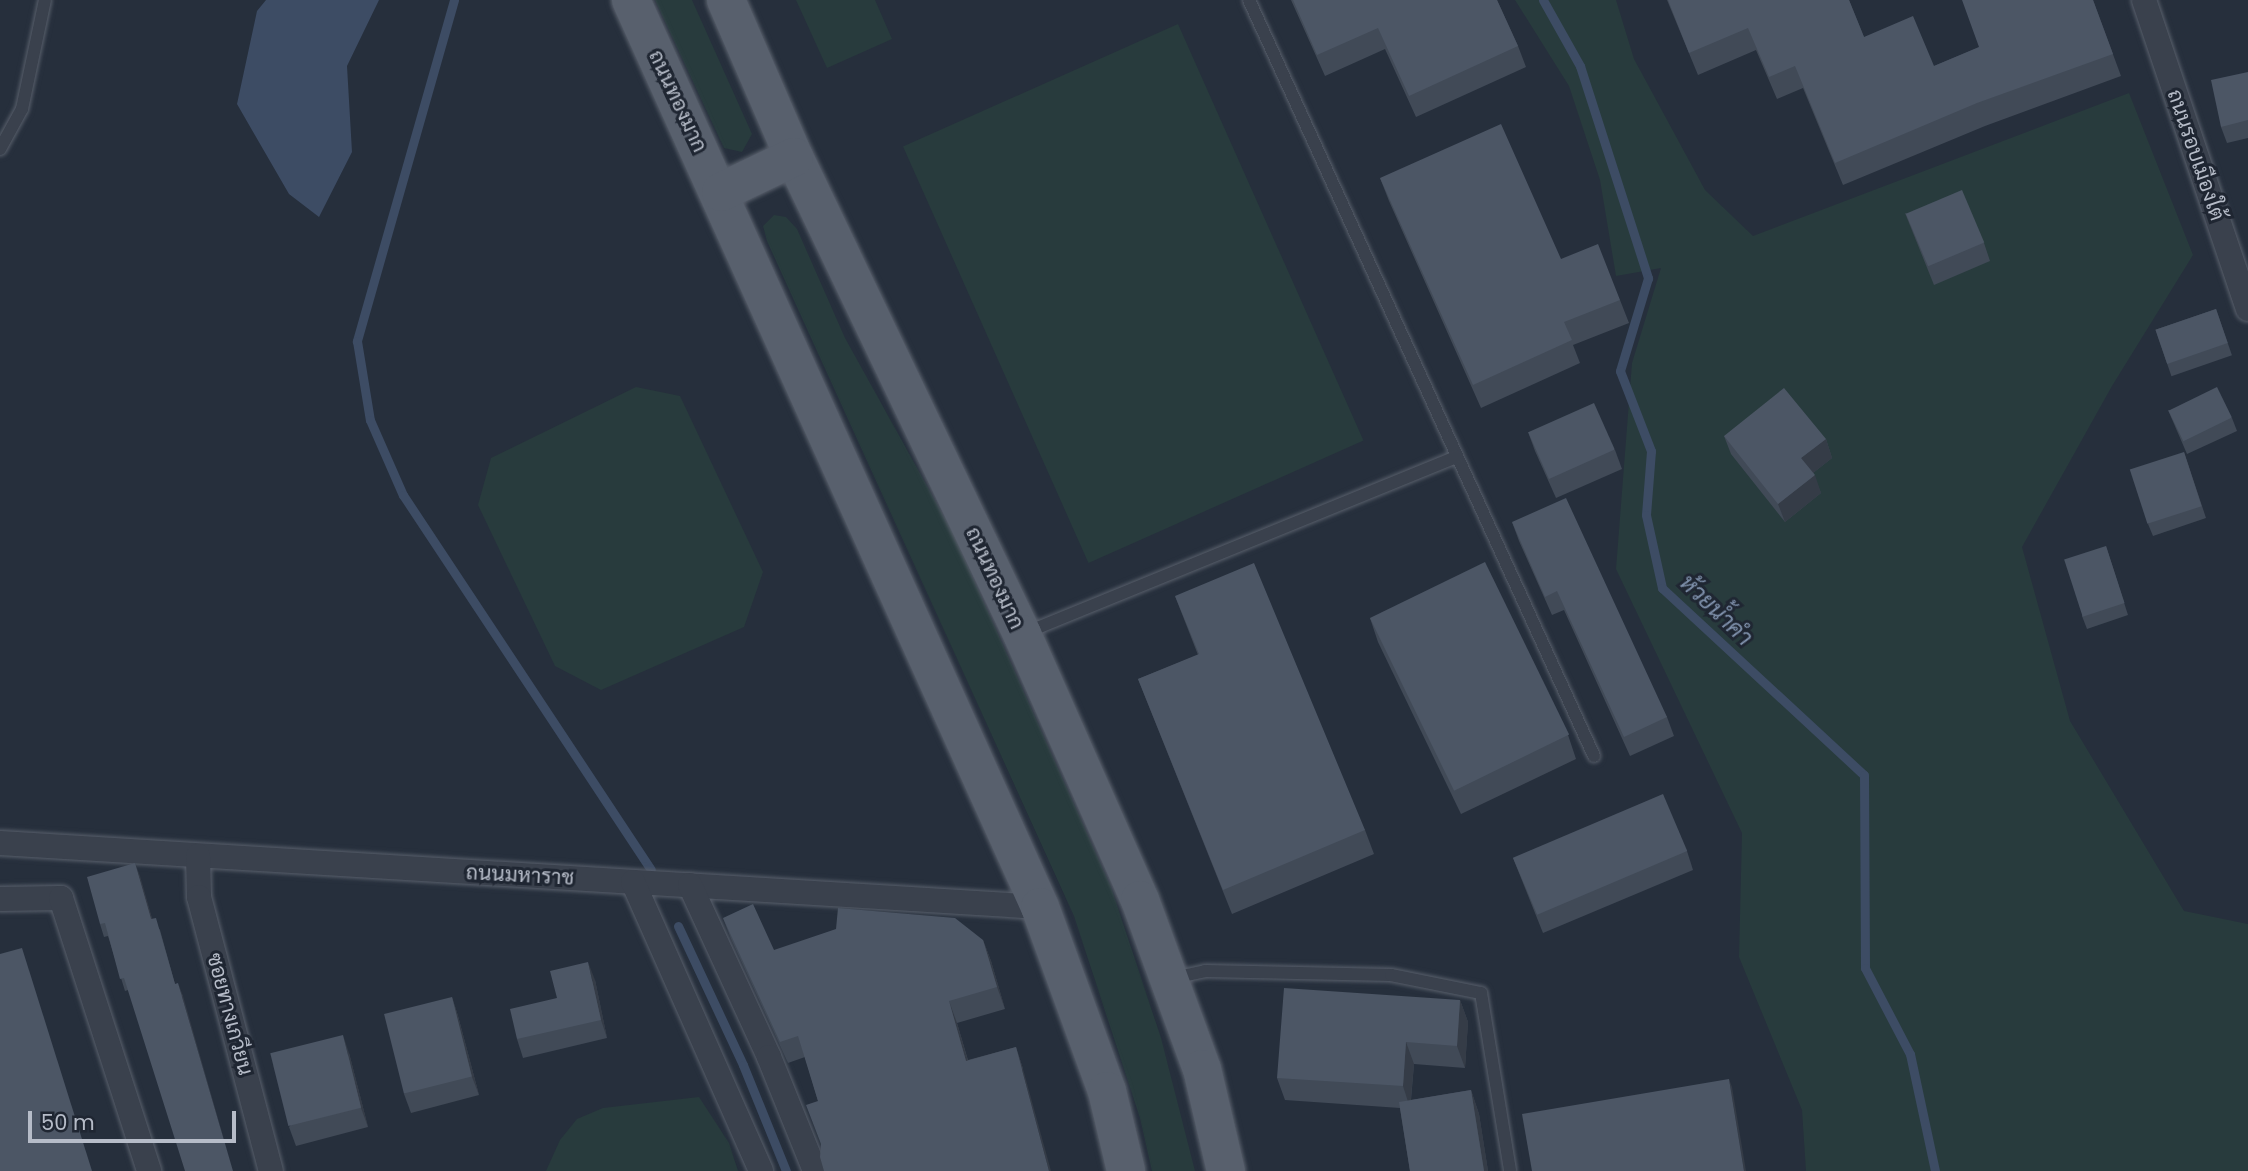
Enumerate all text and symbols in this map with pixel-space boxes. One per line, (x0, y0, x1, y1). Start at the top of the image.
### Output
street label: ถนนทองมาก (643, 46, 713, 156)
street label: ถนนรอบเมืองใต้ (2162, 86, 2230, 224)
street label: ถนนทองมาก (960, 523, 1030, 633)
water label: ห้วยน้ำคำ (1674, 569, 1758, 651)
street label: ถนนมหาราช (465, 860, 575, 890)
street label: ซอยทางเกวียน (202, 950, 258, 1078)
scale bar (32, 1098, 240, 1142)
text: 50 m (41, 1108, 95, 1137)

